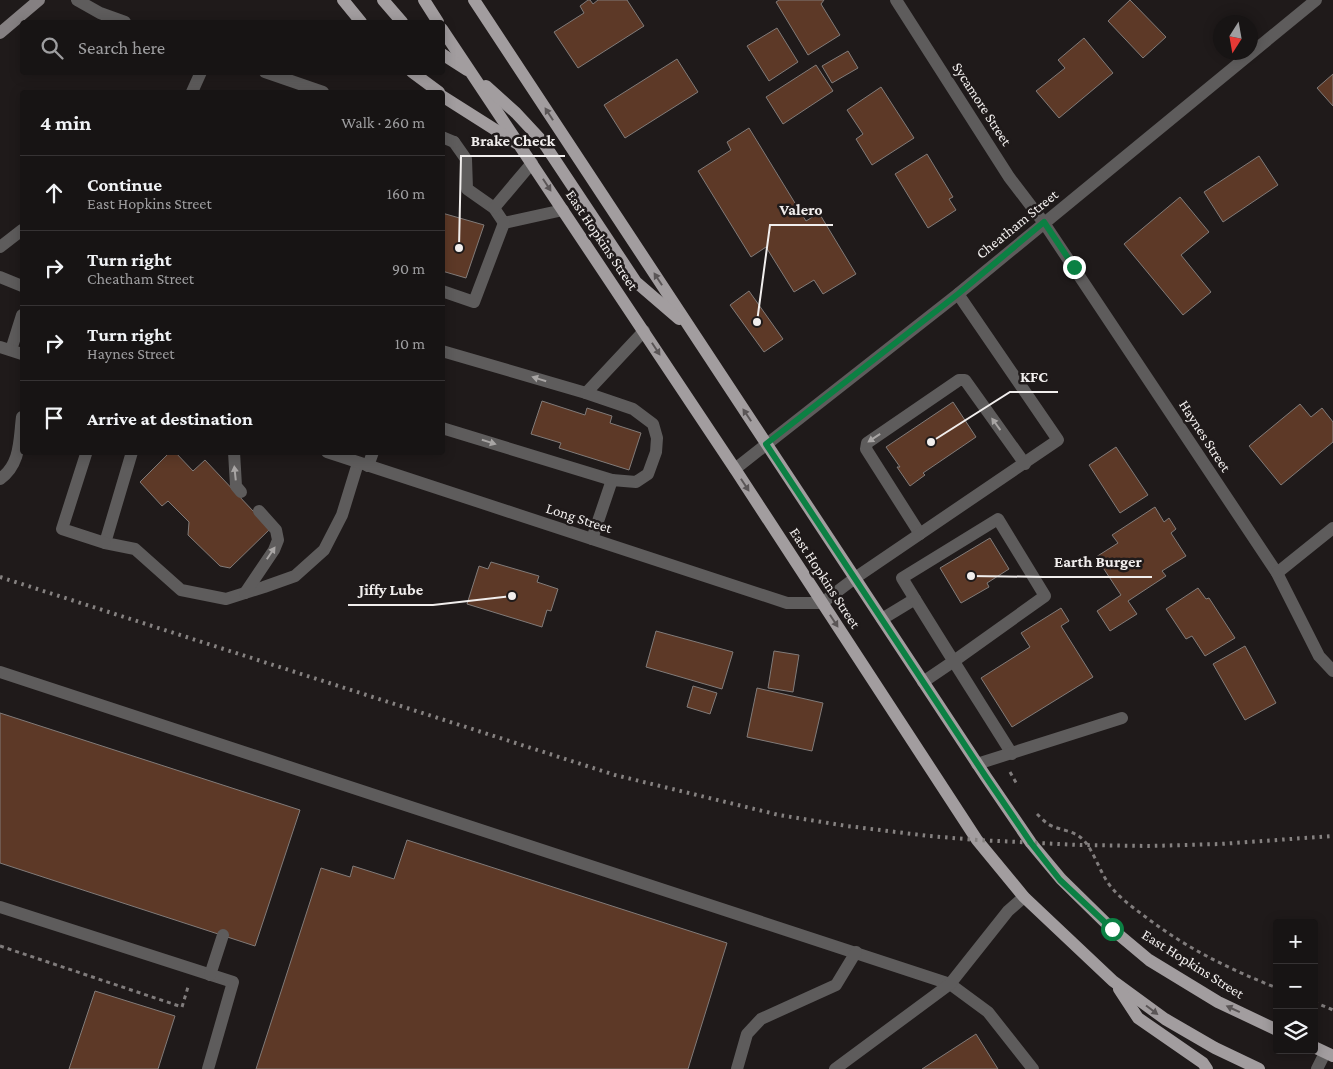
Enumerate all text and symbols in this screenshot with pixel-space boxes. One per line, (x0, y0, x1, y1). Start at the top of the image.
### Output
north arrow (1213, 15, 1258, 60)
search box (20, 20, 445, 75)
icon: search (38, 34, 66, 62)
text: Search here (78, 37, 165, 58)
street label: Sycamore Street (948, 59, 1015, 150)
one-way arrow (544, 108, 554, 121)
text: 4 min (40, 111, 91, 135)
text: Walk · 260 m (341, 114, 425, 131)
callout: Brake Check (461, 125, 565, 156)
text: Brake Check (471, 132, 556, 149)
text: Continue (87, 174, 162, 195)
one-way arrow (542, 178, 551, 191)
icon: ahead (40, 179, 68, 207)
text: 160 m (387, 185, 425, 202)
street label: Cheatham Street (973, 186, 1062, 262)
street label: East Hopkins Street (562, 187, 642, 294)
callout: Valero (770, 194, 833, 225)
text: East Hopkins Street (87, 195, 212, 212)
text: Valero (779, 201, 822, 218)
text: Turn right (87, 249, 172, 270)
icon: right (40, 254, 68, 282)
route end (1063, 256, 1086, 279)
text: 90 m (392, 260, 425, 277)
text: Cheatham Street (87, 270, 194, 287)
one-way arrow (653, 272, 662, 286)
text: Turn right (87, 324, 172, 345)
icon: right (40, 329, 68, 357)
text: 10 m (395, 335, 425, 352)
one-way arrow (651, 343, 661, 356)
text: Haynes Street (87, 345, 175, 362)
callout: KFC (1010, 361, 1058, 392)
text: KFC (1020, 368, 1048, 385)
one-way arrow (532, 375, 547, 383)
street label: Haynes Street (1175, 397, 1235, 476)
icon: arrive (40, 404, 68, 432)
text: Arrive at destination (87, 408, 253, 429)
one-way arrow (742, 408, 752, 422)
one-way arrow (991, 417, 1001, 431)
one-way arrow (868, 433, 881, 442)
one-way arrow (482, 439, 497, 447)
one-way arrow (231, 465, 239, 481)
one-way arrow (740, 478, 750, 492)
street label: Long Street (544, 500, 615, 537)
street label: East Hopkins Street (786, 525, 864, 633)
one-way arrow (267, 546, 276, 559)
callout: Earth Burger (1044, 546, 1152, 577)
text: Earth Burger (1054, 553, 1142, 570)
callout: Jiffy Lube (348, 574, 433, 605)
text: Jiffy Lube (357, 581, 424, 598)
one-way arrow (829, 615, 839, 628)
route start (1101, 918, 1124, 941)
map controls (1273, 919, 1318, 1054)
button: + (1273, 919, 1318, 964)
street label: East Hopkins Street (1139, 926, 1248, 1003)
button: − (1273, 964, 1318, 1009)
one-way arrow (1145, 1005, 1159, 1015)
one-way arrow (1226, 1005, 1240, 1013)
button: layers (1273, 1009, 1318, 1054)

